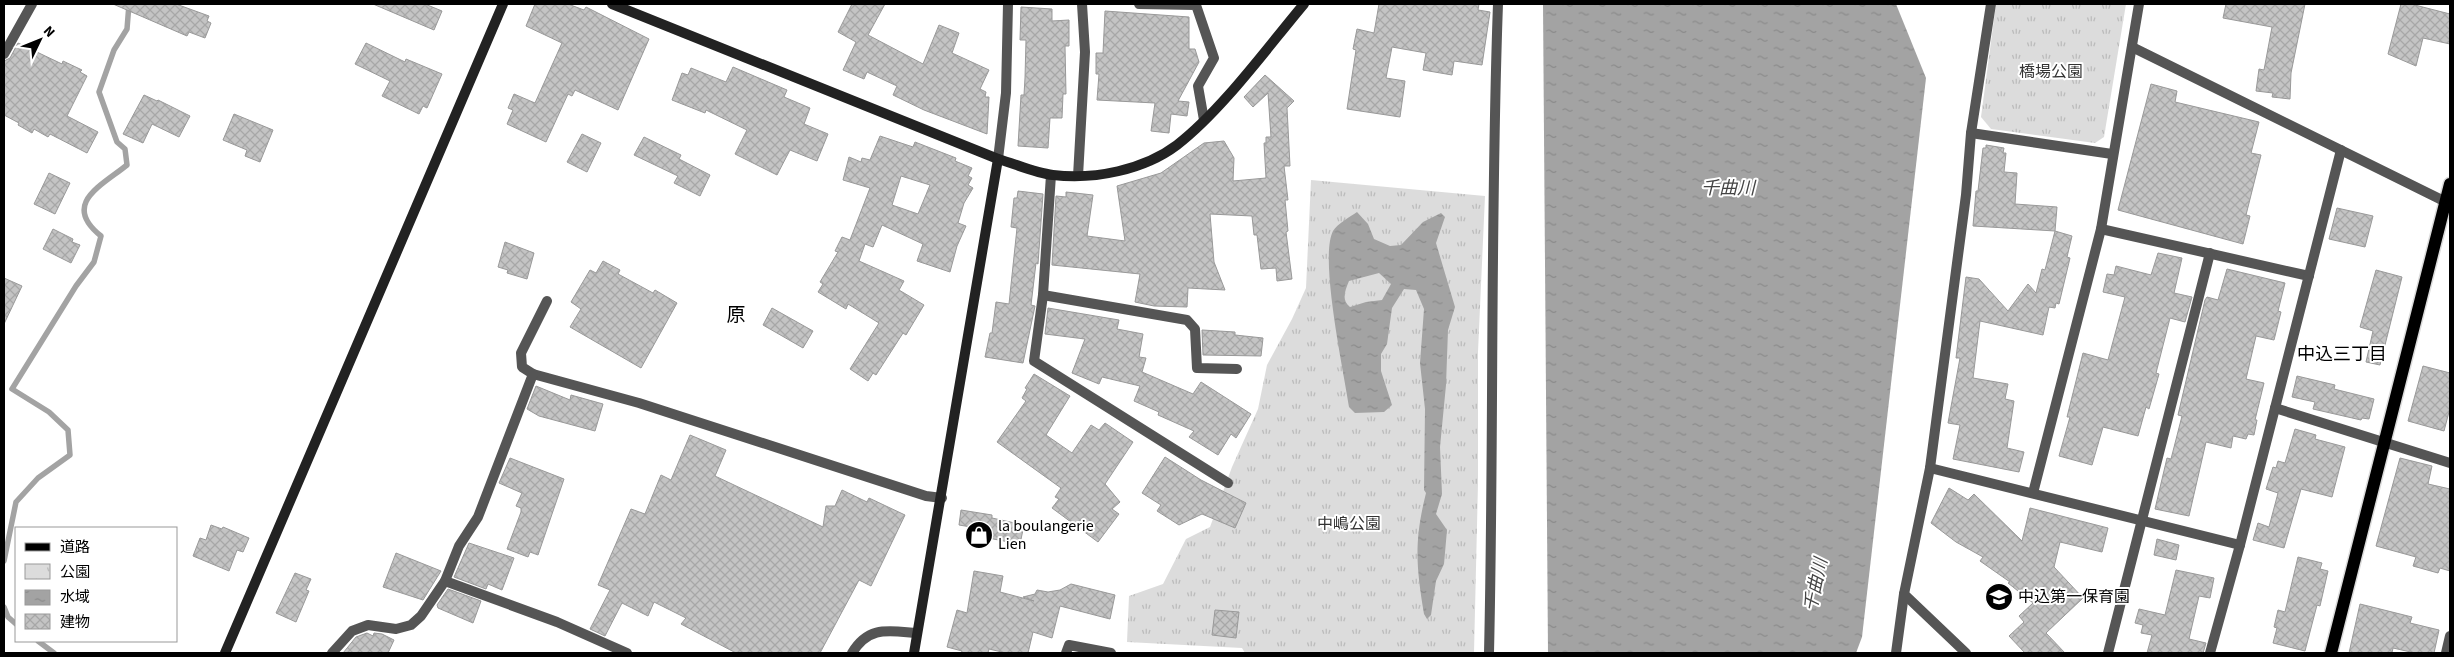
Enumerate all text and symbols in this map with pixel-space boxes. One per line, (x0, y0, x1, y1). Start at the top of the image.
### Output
north arrow (15, 15, 65, 65)
text: N (38, 22, 59, 42)
park label: 橋場公園 (2019, 61, 2083, 83)
water label: 千曲川 (1701, 176, 1757, 201)
district label: 原 (726, 302, 746, 329)
district label: 中込三丁目 (2297, 342, 2387, 367)
park label: 中嶋公園 (1317, 513, 1381, 535)
place label: la boulangerie Lien (998, 515, 1094, 555)
shop icon: la boulangerie Lien (964, 520, 994, 550)
legend (15, 527, 178, 642)
text: 道路 (60, 537, 90, 558)
water label: 千曲川 (1798, 554, 1834, 614)
text: 公園 (60, 562, 90, 583)
school or university icon: 中込第一保育園 (1984, 582, 2014, 612)
place label: 中込第一保育園 (2018, 586, 2130, 608)
text: 水域 (60, 587, 90, 608)
text: 建物 (60, 612, 90, 633)

